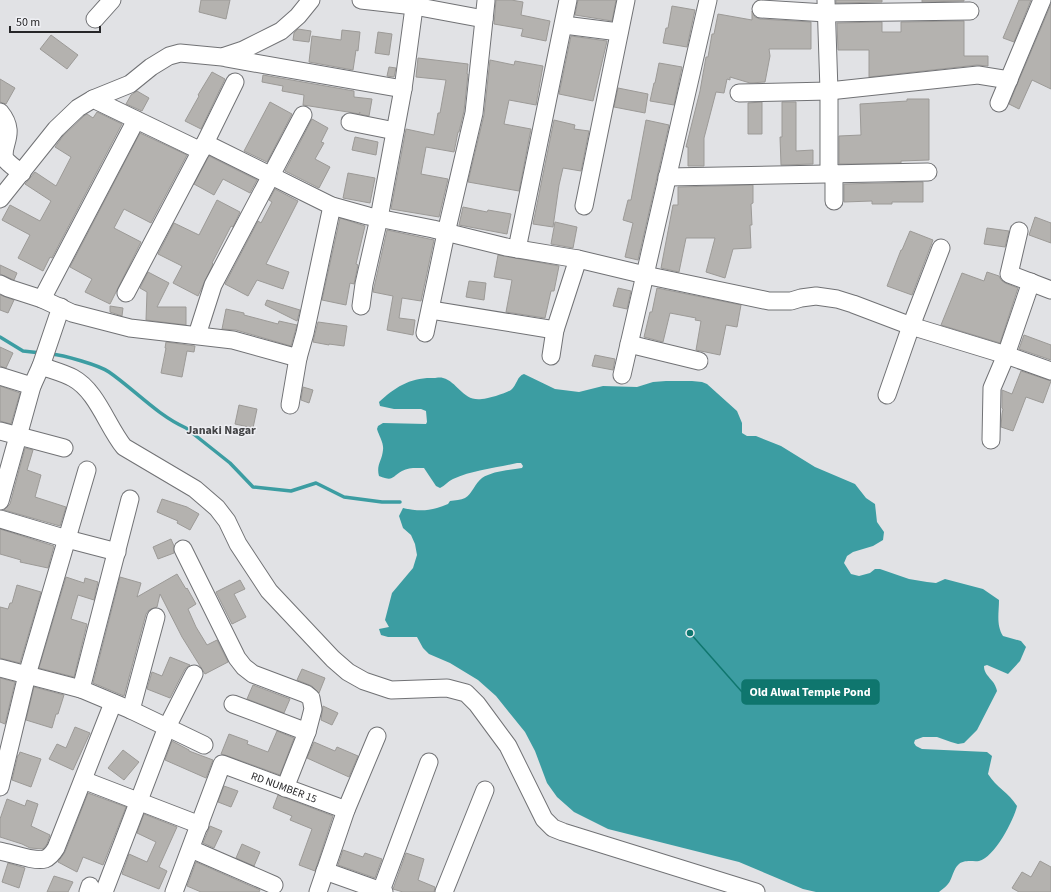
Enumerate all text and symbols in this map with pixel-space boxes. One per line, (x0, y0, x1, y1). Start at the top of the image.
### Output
scale bar (10, 8, 100, 34)
text: 50 m (16, 14, 40, 31)
district label: Janaki Nagar (186, 422, 256, 439)
callout: Old Alwal Temple Pond (742, 680, 879, 704)
text: Old Alwal Temple Pond (749, 684, 871, 701)
street label: RD NUMBER 15 (249, 768, 319, 807)

